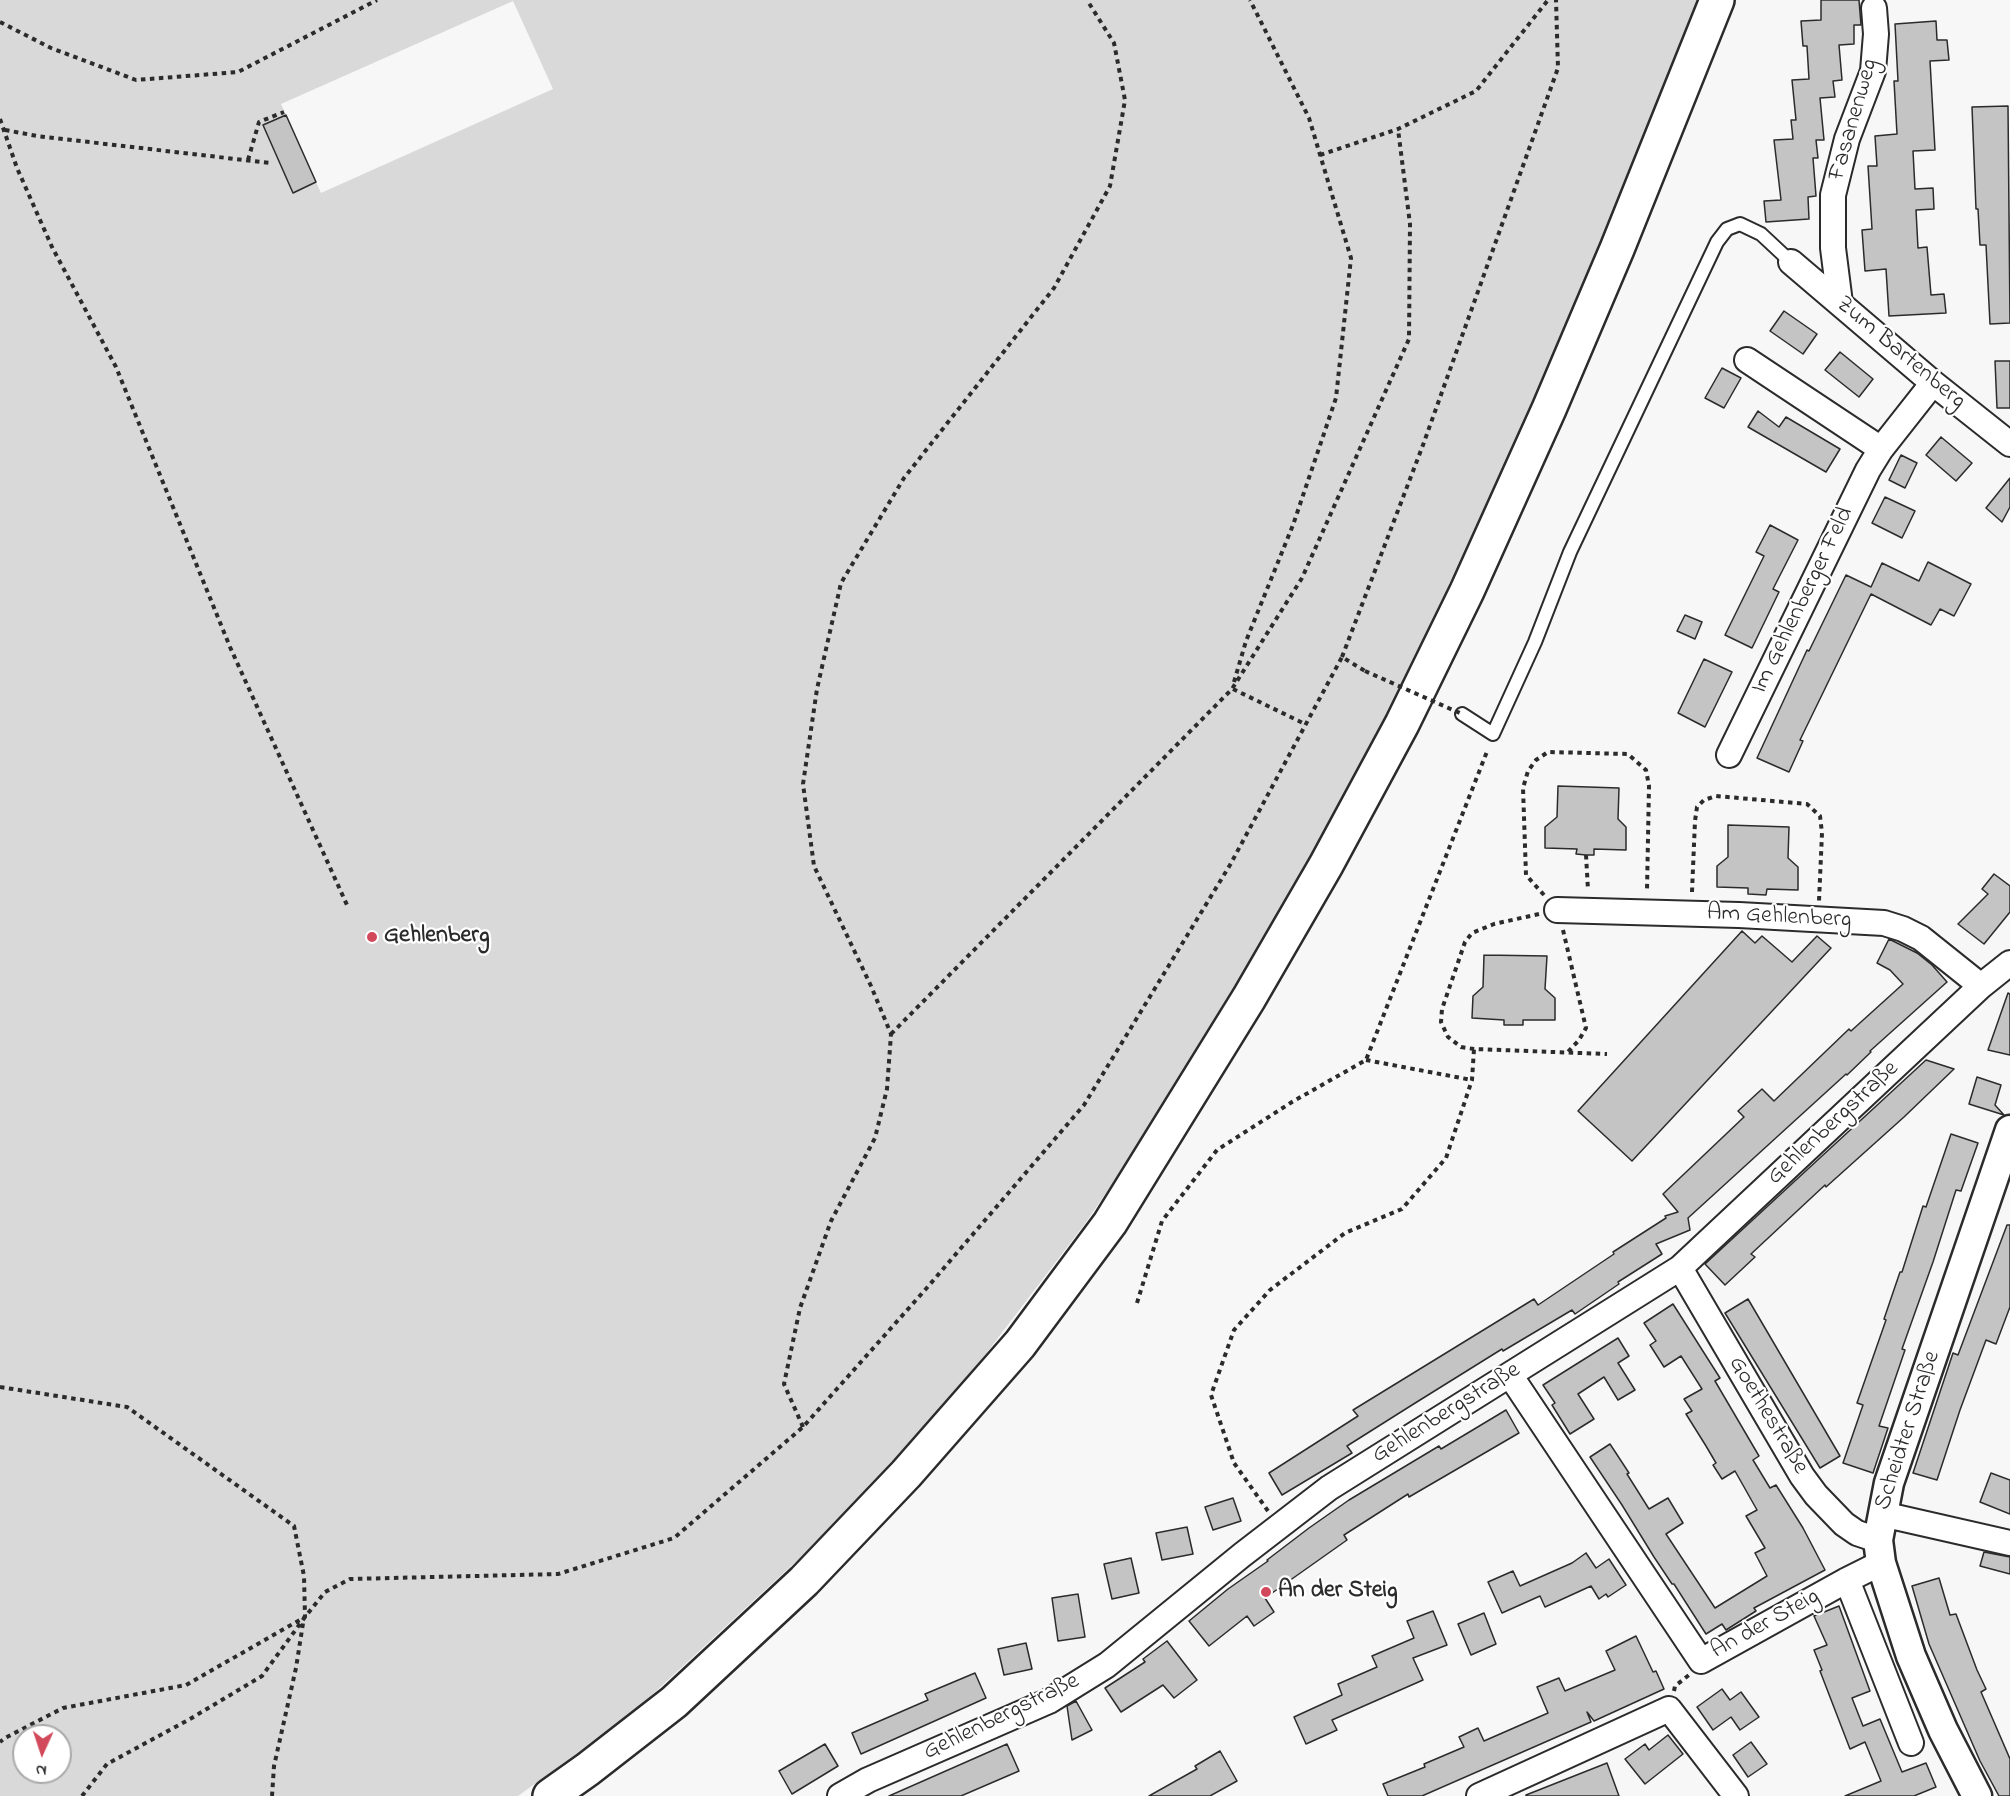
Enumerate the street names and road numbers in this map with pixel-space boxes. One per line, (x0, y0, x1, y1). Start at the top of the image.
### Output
street label: Fasanenweg (1824, 56, 1886, 184)
street label: Zum Bartenberg (1829, 291, 1971, 417)
street label: Im Gehlenberger Feld (1746, 503, 1862, 699)
street label: Am Gehlenberg (1706, 900, 1852, 936)
street label: Gehlenbergstraße (1762, 1056, 1906, 1192)
street label: Scheidter Straße (1870, 1348, 1948, 1514)
street label: Goethestraße (1721, 1352, 1813, 1480)
street label: Gehlenbergstraße (1368, 1357, 1526, 1471)
street label: An der Steig (1707, 1583, 1825, 1667)
street label: Gehlenbergstraße (920, 1668, 1084, 1768)

